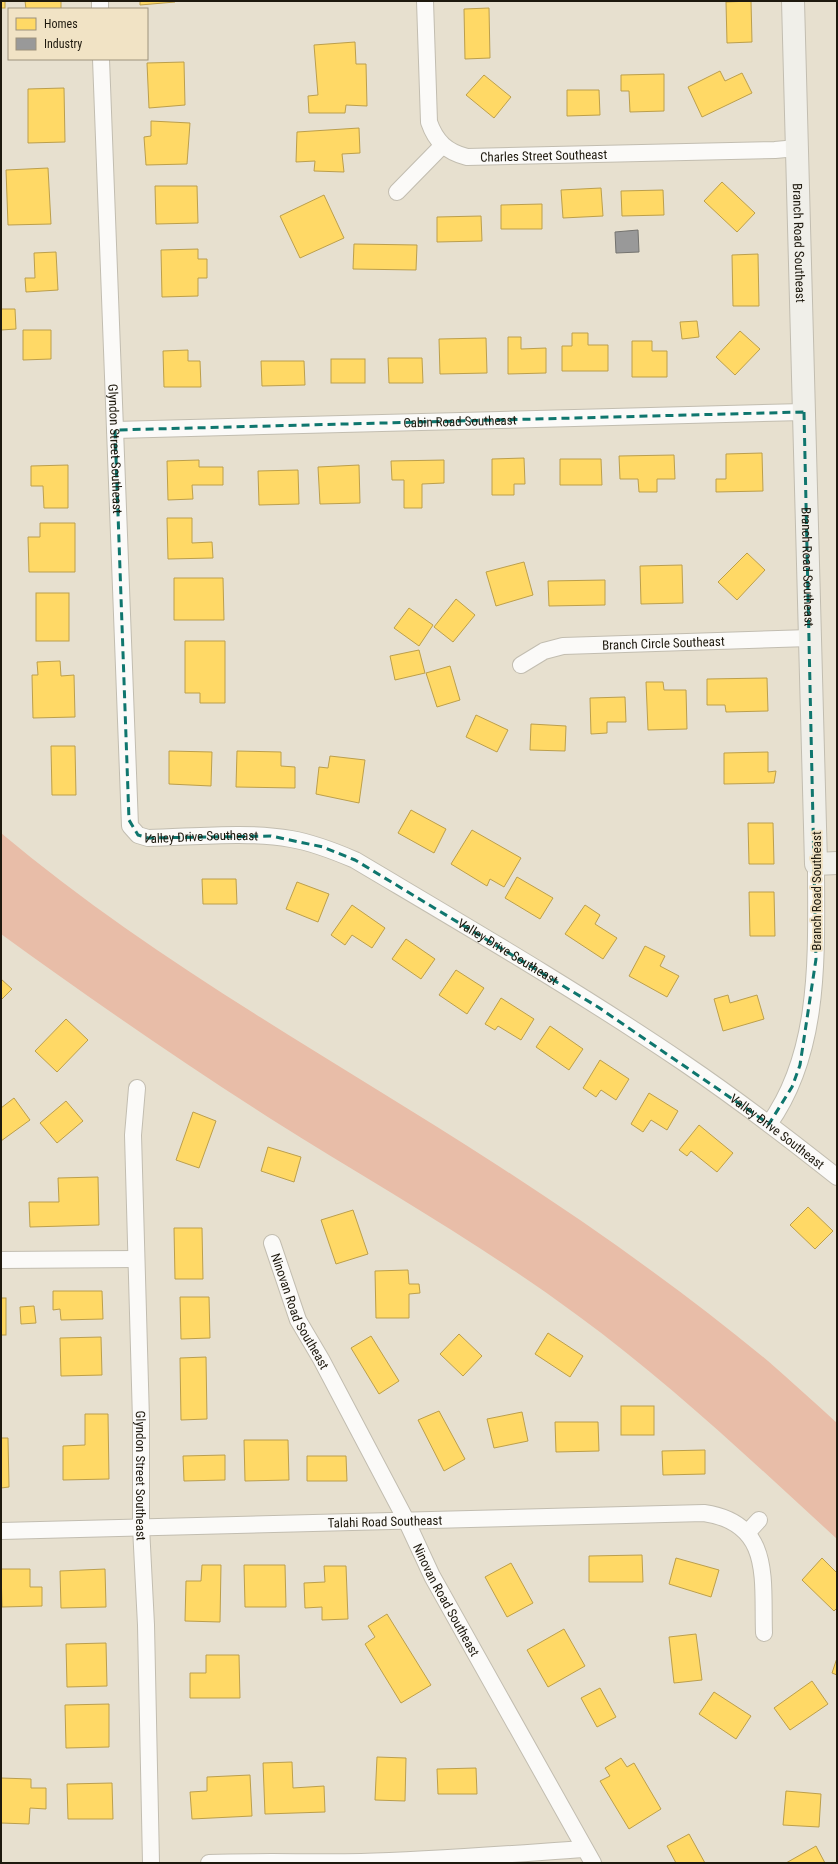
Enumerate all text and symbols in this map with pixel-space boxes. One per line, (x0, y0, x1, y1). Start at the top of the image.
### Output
legend (8, 8, 148, 60)
text: Homes (44, 17, 78, 31)
text: Industry (44, 37, 82, 51)
street label: Charles Street Southeast (480, 147, 608, 165)
street label: Branch Road Southeast (790, 183, 808, 303)
street label: Glyndon Street Southeast (105, 384, 125, 514)
street label: Cabin Road Southeast (403, 413, 517, 430)
street label: Branch Road Southeast (798, 507, 817, 627)
street label: Branch Circle Southeast (602, 634, 725, 653)
street label: Valley Drive Southeast (142, 828, 259, 847)
street label: Branch Road Southeast (809, 831, 824, 951)
street label: Valley Drive Southeast (455, 916, 561, 988)
street label: Valley Drive Southeast (727, 1091, 827, 1172)
street label: Ninovan Road Southeast (268, 1251, 332, 1372)
street label: Glyndon Street Southeast (133, 1411, 149, 1541)
street label: Talahi Road Southeast (327, 1513, 443, 1531)
street label: Ninovan Road Southeast (410, 1541, 482, 1659)

